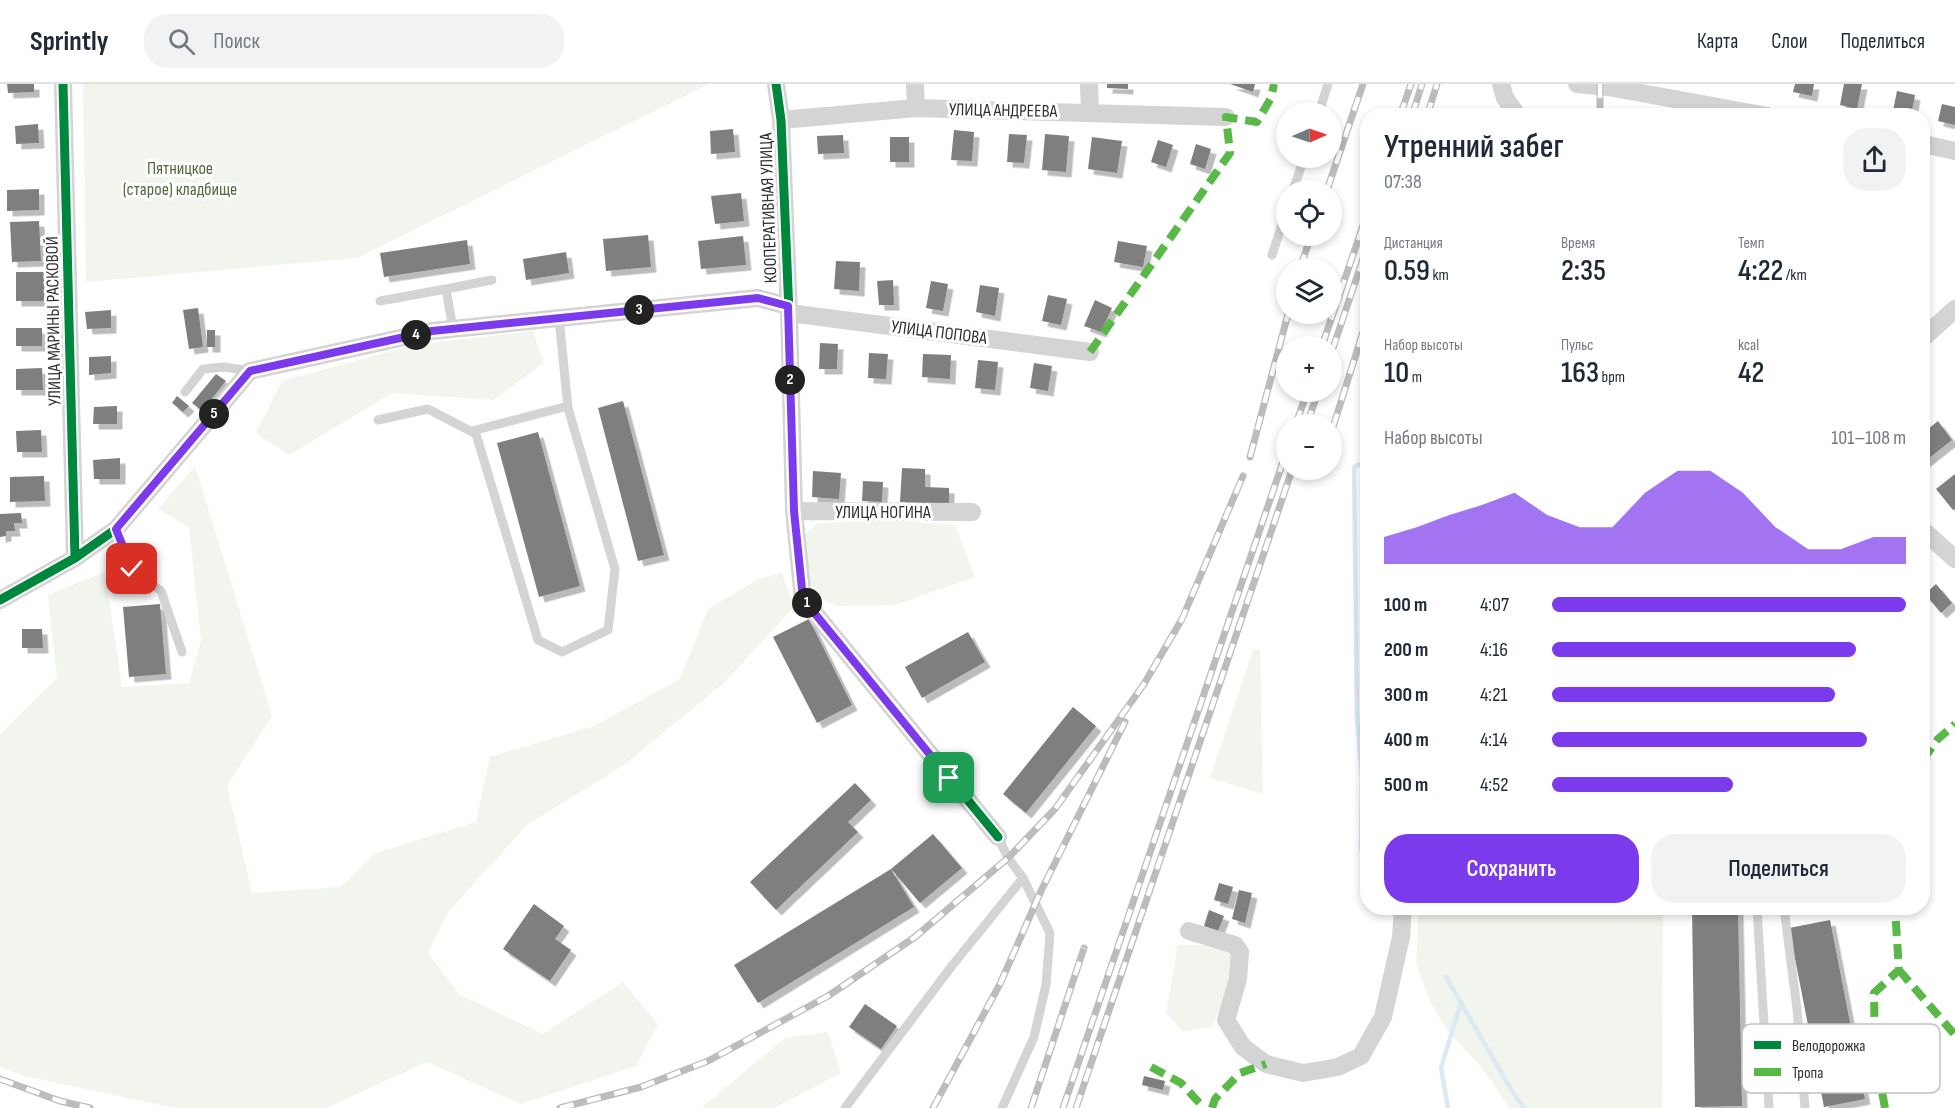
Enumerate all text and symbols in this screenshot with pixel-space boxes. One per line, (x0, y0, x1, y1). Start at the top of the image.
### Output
search box (144, 14, 564, 68)
text: Sprintly (30, 25, 108, 58)
icon: search (165, 25, 198, 58)
text: Поиск (213, 28, 260, 55)
text: Карта (1697, 29, 1738, 54)
text: Слои (1771, 29, 1807, 54)
text: Поделиться (1840, 29, 1925, 54)
street label: УЛИЦА АНДРЕЕВА (949, 99, 1058, 122)
north arrow (1276, 102, 1342, 168)
map controls (1276, 102, 1342, 480)
text: Утренний забег (1384, 127, 1564, 167)
button: share (1843, 128, 1906, 191)
street label: КООПЕРАТИВНАЯ УЛИЦА (755, 132, 782, 284)
park label: Пятницкое (старое) кладбище (123, 158, 237, 200)
text: 07:38 (1384, 170, 1422, 194)
button: locate (1276, 180, 1342, 246)
text: Дистанция (1384, 234, 1443, 253)
text: Время (1561, 234, 1595, 253)
text: Темп (1738, 234, 1764, 253)
street label: УЛИЦА МАРИНЫ РАСКОВОЙ (42, 236, 65, 406)
text: 0.59 (1384, 253, 1430, 289)
text: 2:35 (1561, 253, 1606, 289)
text: 4:22 (1738, 253, 1783, 289)
button: layers (1276, 258, 1342, 324)
text: km (1430, 266, 1449, 285)
text: /km (1783, 266, 1807, 285)
pin: 3 (624, 295, 654, 325)
text: 3 (635, 300, 643, 319)
street label: УЛИЦА ПОПОВА (890, 316, 988, 349)
pin: 4 (401, 320, 431, 350)
text: 4 (412, 325, 420, 344)
button: + (1276, 336, 1342, 402)
text: Набор высоты (1384, 336, 1463, 355)
text: Пульс (1561, 336, 1594, 355)
text: kcal (1738, 336, 1759, 355)
text: 10 (1384, 355, 1409, 391)
text: 163 (1561, 355, 1599, 391)
text: 42 (1738, 355, 1764, 391)
pin: 2 (775, 365, 805, 395)
text: m (1409, 368, 1422, 387)
text: bpm (1599, 368, 1625, 387)
text: 2 (786, 370, 794, 389)
pin: 5 (199, 399, 229, 429)
text: 5 (210, 404, 218, 423)
button: − (1276, 414, 1342, 480)
text: Набор высоты (1384, 426, 1483, 450)
text: 101–108 m (1831, 426, 1906, 450)
street label: УЛИЦА НОГИНА (835, 502, 931, 523)
pin (106, 543, 157, 594)
icon: check (115, 552, 148, 585)
pin: 1 (792, 588, 822, 618)
text: 1 (804, 593, 810, 612)
text: 100 m (1384, 593, 1427, 617)
text: 4:07 (1480, 593, 1509, 617)
text: 200 m (1384, 638, 1428, 662)
text: 4:16 (1480, 638, 1508, 662)
text: 300 m (1384, 683, 1428, 707)
text: 4:21 (1480, 683, 1507, 707)
text: 400 m (1384, 728, 1429, 752)
text: 4:14 (1480, 728, 1508, 752)
pin (923, 752, 974, 803)
icon: arrive (932, 761, 965, 794)
text: 500 m (1384, 773, 1428, 797)
text: 4:52 (1480, 773, 1508, 797)
button: Сохранить (1384, 834, 1639, 903)
button: Поделиться (1651, 834, 1906, 903)
legend (1742, 1024, 1940, 1093)
text: Велодорожка (1792, 1037, 1865, 1056)
text: Тропа (1792, 1064, 1823, 1083)

